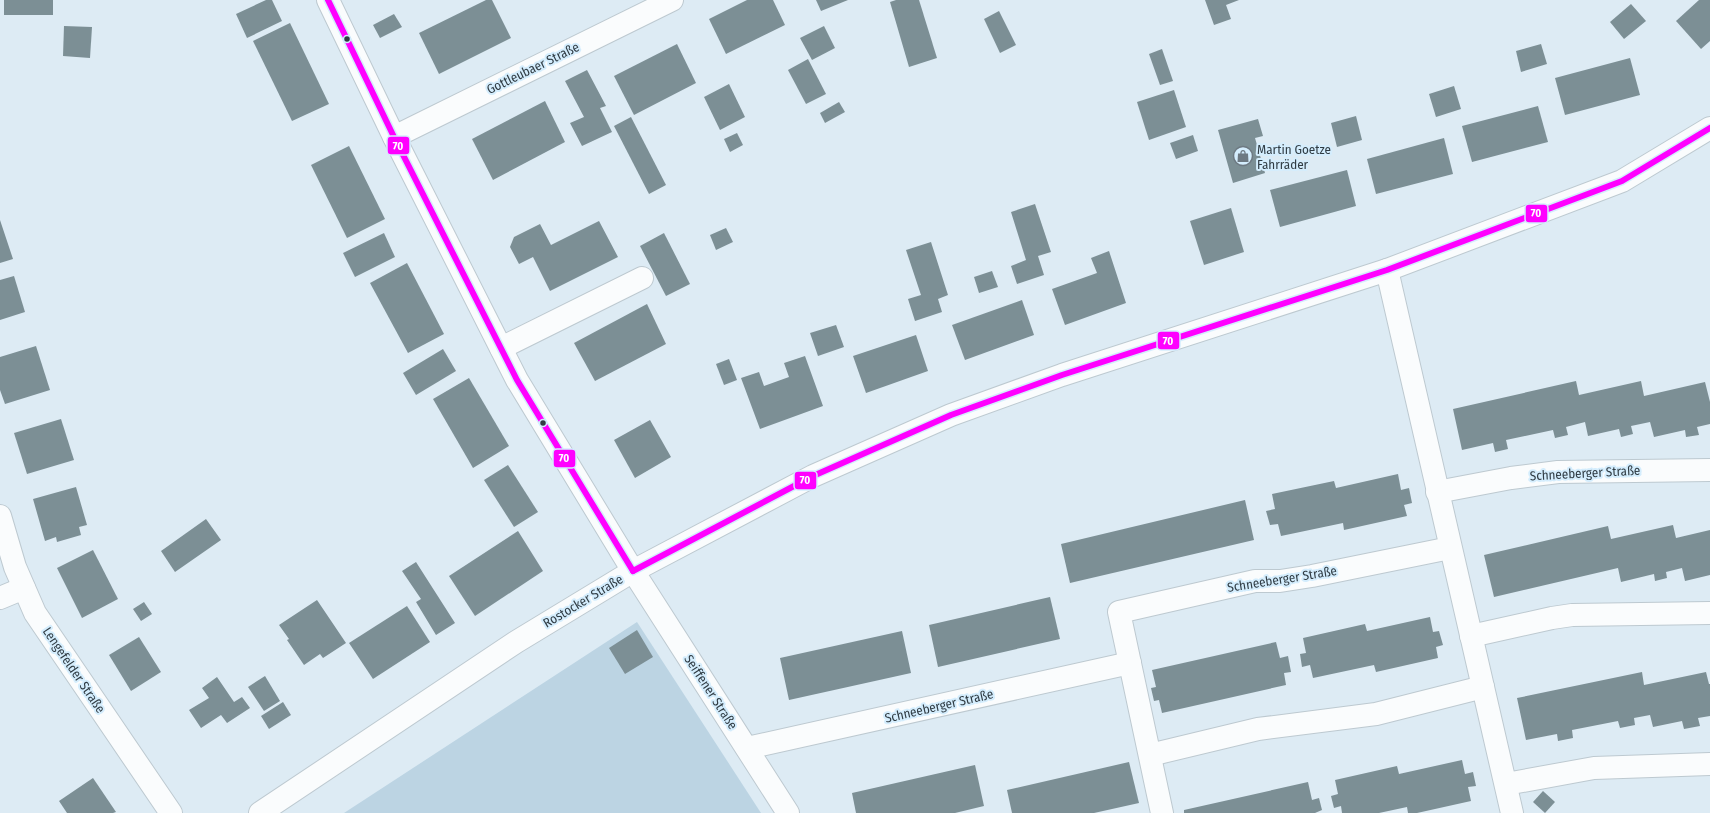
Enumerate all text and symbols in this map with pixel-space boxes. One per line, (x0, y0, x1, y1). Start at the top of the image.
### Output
unlabelled marker (342, 34, 352, 44)
street label: Gottleubaer Straße (484, 39, 582, 97)
line badge: 70 (387, 136, 410, 155)
text: 70 (393, 140, 403, 153)
place label: Martin Goetze Fahrräder (1257, 142, 1331, 172)
shop icon: Martin Goetze Fahrräder (1232, 145, 1254, 167)
line badge: 70 (1525, 204, 1548, 223)
text: 70 (1531, 207, 1541, 220)
line badge: 70 (1157, 331, 1180, 350)
text: 70 (1163, 335, 1173, 348)
unlabelled marker (538, 418, 548, 428)
line badge: 70 (553, 449, 576, 468)
text: 70 (559, 452, 569, 465)
street label: Schneeberger Straße (1529, 463, 1641, 483)
line badge: 70 (794, 471, 817, 490)
text: 70 (800, 474, 810, 487)
street label: Schneeberger Straße (1226, 563, 1338, 595)
street label: Rostocker Straße (540, 571, 626, 631)
street label: Lengefelder Straße (40, 624, 108, 716)
street label: Seiffener Straße (681, 652, 741, 732)
street label: Schneeberger Straße (883, 686, 995, 726)

